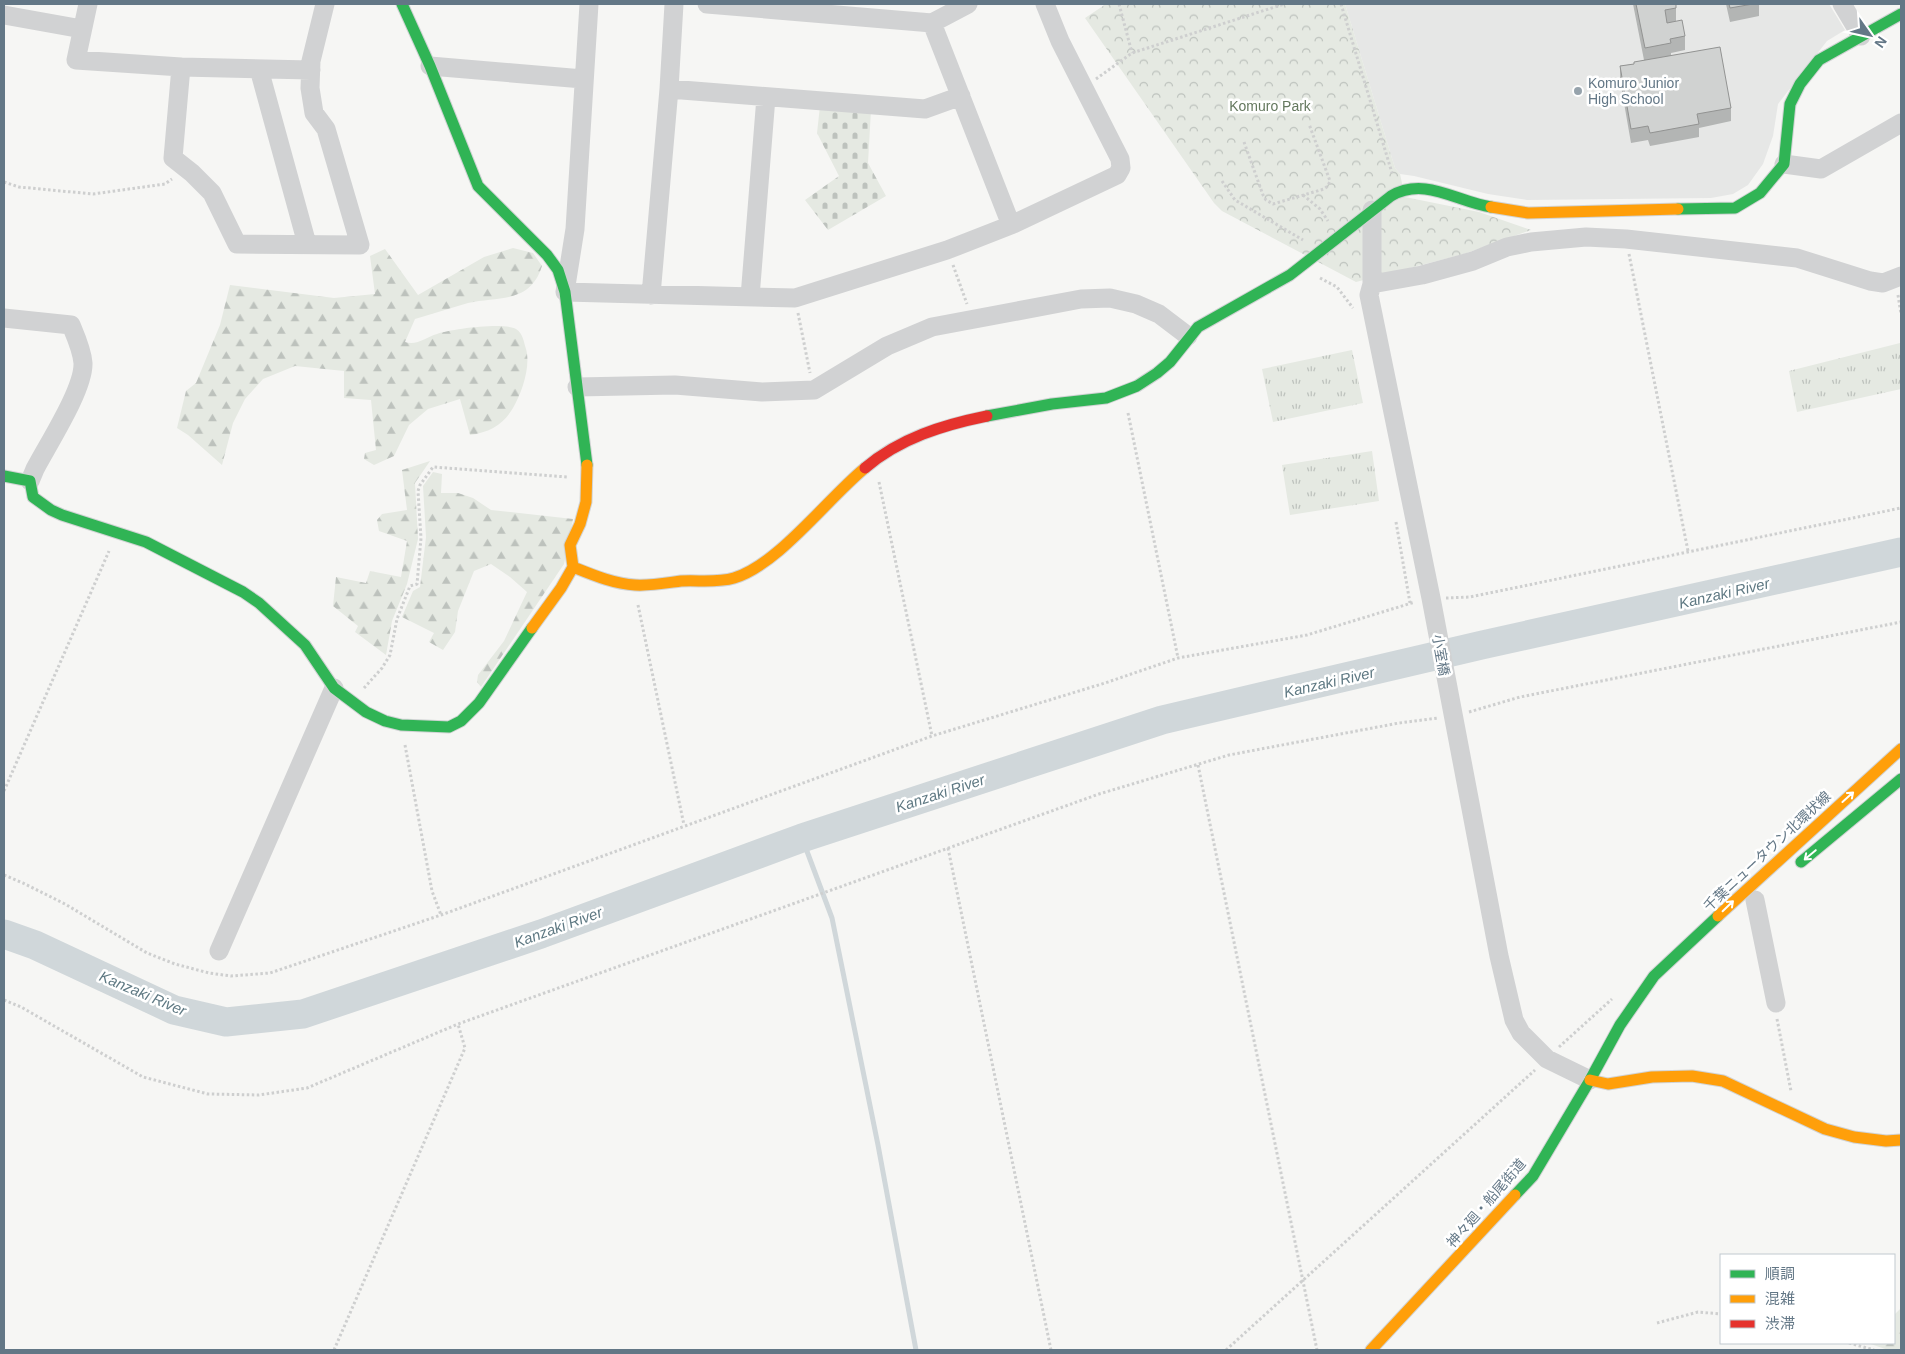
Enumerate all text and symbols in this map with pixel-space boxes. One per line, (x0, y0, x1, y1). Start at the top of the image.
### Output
north arrow (1845, 10, 1895, 60)
text: N (1871, 34, 1890, 51)
place label: Komuro Junior High School (1588, 75, 1679, 107)
marker: Komuro Junior High School (1572, 85, 1584, 97)
park label: Komuro Park (1229, 98, 1312, 114)
water label: Kanzaki River (1677, 574, 1772, 612)
street label: 小室橋 (1429, 633, 1453, 677)
water label: Kanzaki River (1282, 663, 1377, 701)
water label: Kanzaki River (893, 770, 988, 815)
street label: 千葉ニュータウン北環状線 (1700, 788, 1834, 914)
one-way arrow (1841, 791, 1854, 803)
one-way arrow (1804, 849, 1817, 860)
one-way arrow (1721, 900, 1734, 912)
water label: Kanzaki River (512, 903, 605, 951)
water label: Kanzaki River (97, 967, 190, 1019)
street label: 神々廻・船尾街道 (1443, 1155, 1529, 1251)
legend (1720, 1254, 1895, 1344)
text: 順調 (1765, 1265, 1795, 1282)
text: 混雑 (1765, 1290, 1795, 1307)
text: 渋滞 (1765, 1315, 1795, 1332)

